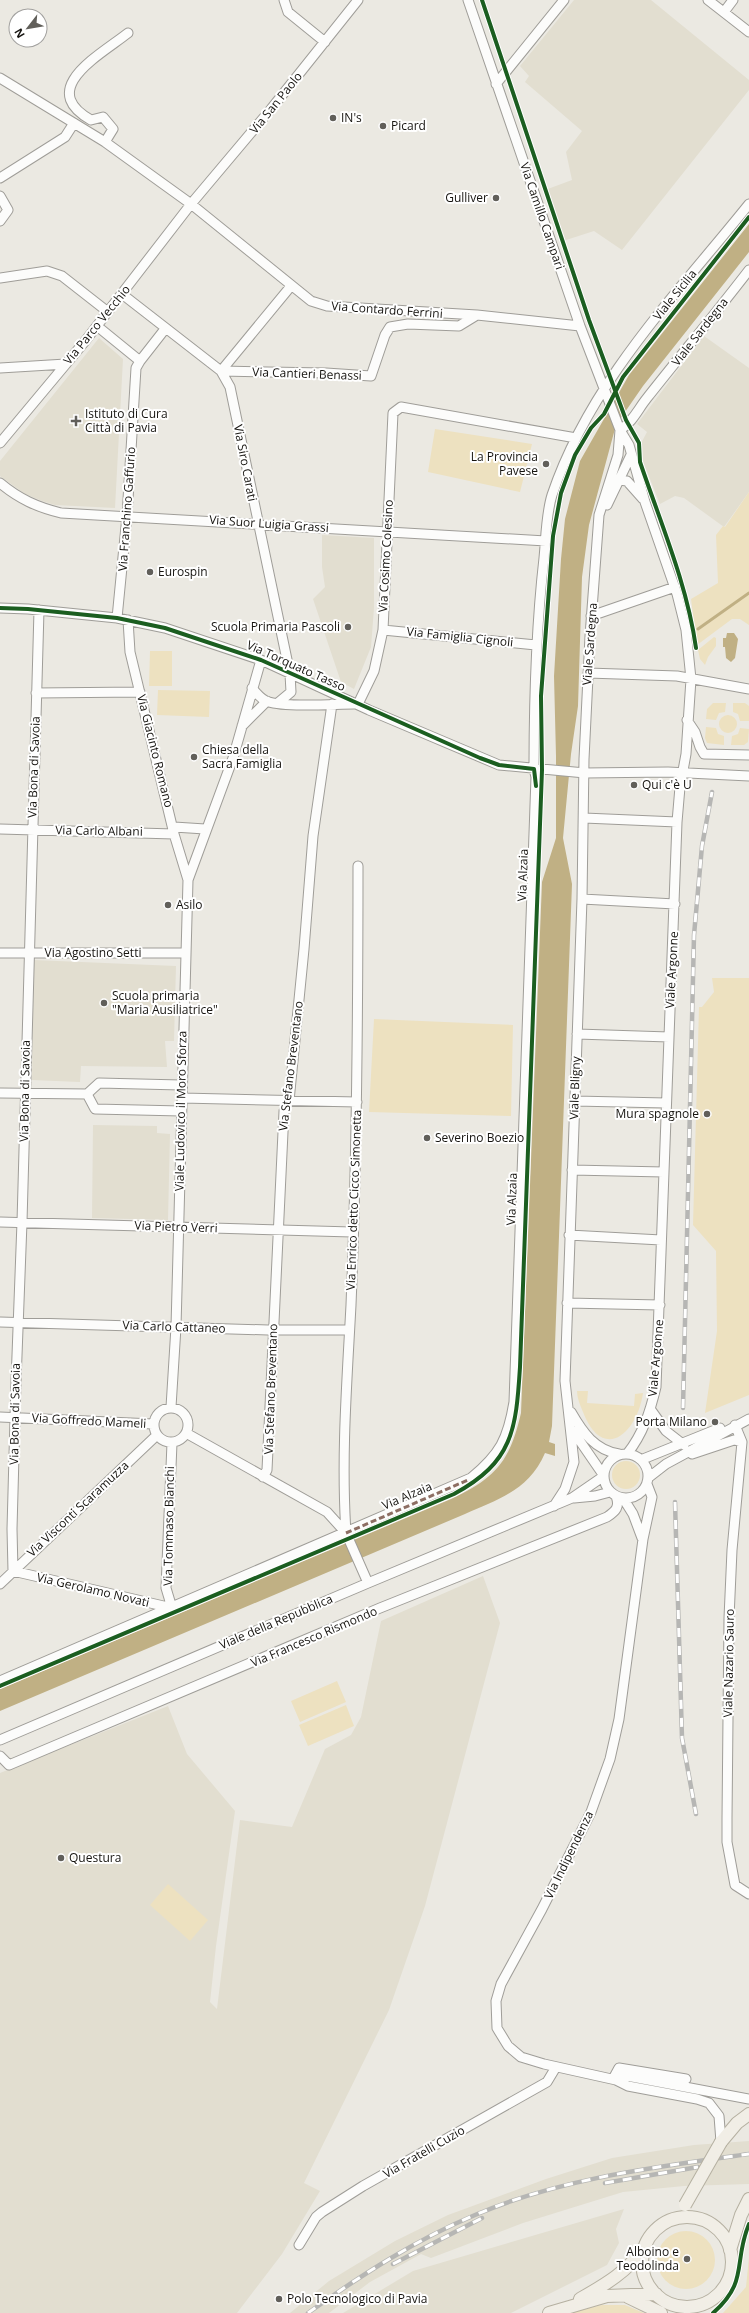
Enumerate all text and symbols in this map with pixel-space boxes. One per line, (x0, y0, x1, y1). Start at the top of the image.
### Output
north arrow (8, 8, 48, 48)
text: N (10, 26, 28, 41)
street label: Via San Paolo (245, 68, 306, 137)
place label: IN's (341, 109, 362, 126)
marker: IN's (328, 113, 338, 123)
place label: Picard (391, 117, 426, 134)
marker: Picard (378, 121, 388, 131)
street label: Via Camillo Campari (516, 160, 569, 272)
place label: Gulliver (445, 189, 488, 206)
marker: Gulliver (491, 193, 501, 203)
street label: Viale Sicilia (649, 266, 700, 324)
street label: Via Parco Vecchio (59, 281, 134, 368)
street label: Viale Sardegna (668, 294, 732, 369)
street label: Via Contardo Ferrini (331, 297, 443, 322)
street label: Via Cantieri Benassi (252, 363, 362, 384)
place label: Istituto di Cura Città di Pavia (85, 405, 168, 436)
marker: Istituto di Cura Città di Pavia (70, 415, 82, 427)
street label: Via Siro Carati (230, 423, 261, 503)
street label: Via Franchino Gaffurio (114, 446, 139, 572)
place label: La Provincia Pavese (471, 448, 538, 479)
marker: La Provincia Pavese (541, 459, 551, 469)
street label: Via Cosimo Colesino (374, 499, 397, 613)
street label: Via Suor Luigia Grassi (209, 511, 329, 536)
place label: Eurospin (158, 563, 208, 580)
marker: Eurospin (145, 567, 155, 577)
street label: Viale Sardegna (578, 602, 601, 686)
place label: Scuola Primaria Pascoli (211, 618, 340, 635)
marker: Scuola Primaria Pascoli (343, 622, 353, 632)
street label: Via Famiglia Cignoli (406, 622, 514, 651)
street label: Via Torquato Tasso (244, 636, 348, 695)
street label: Via Giacinto Romano (133, 692, 178, 809)
street label: Via Bona di Savoia (23, 716, 44, 818)
place label: Chiesa della Sacra Famiglia (202, 741, 282, 772)
marker: Chiesa della Sacra Famiglia (189, 752, 199, 762)
place label: Qui c'è U (642, 776, 692, 793)
marker: Qui c'è U (629, 780, 639, 790)
street label: Via Carlo Albani (55, 821, 143, 840)
street label: Via Alzaia (513, 848, 532, 902)
place label: Asilo (176, 896, 203, 913)
marker: Asilo (163, 900, 173, 910)
street label: Viale Argonne (661, 931, 682, 1009)
street label: Via Agostino Setti (45, 944, 141, 961)
place label: Scuola primaria "Maria Ausiliatrice" (112, 987, 218, 1018)
marker: Scuola primaria "Maria Ausiliatrice" (99, 998, 109, 1008)
street label: Via Stefano Breventano (274, 1000, 307, 1132)
street label: Viale Ludovico il Moro Sforza (171, 1031, 190, 1191)
street label: Via Bona di Savoia (15, 1040, 34, 1142)
street label: Viale Bligny (565, 1055, 584, 1120)
place label: Mura spagnole (616, 1105, 699, 1122)
street label: Via Enrico detto Cicco Simonetta (342, 1109, 365, 1291)
marker: Mura spagnole (702, 1109, 712, 1119)
place label: Severino Boezio (435, 1129, 524, 1146)
marker: Severino Boezio (422, 1133, 432, 1143)
street label: Via Alzaia (502, 1172, 521, 1226)
street label: Via Pietro Verri (134, 1217, 218, 1236)
street label: Via Carlo Cattaneo (122, 1316, 226, 1337)
street label: Viale Argonne (644, 1318, 667, 1397)
street label: Via Stefano Breventano (260, 1323, 281, 1455)
street label: Via Bona di Savoia (5, 1363, 24, 1465)
street label: Via Goffredo Mameli (31, 1409, 147, 1432)
place label: Porta Milano (635, 1413, 707, 1430)
marker: Porta Milano (710, 1417, 720, 1427)
street label: Via Visconti Scaramuzza (23, 1457, 132, 1560)
street label: Via Tommaso Bianchi (159, 1466, 178, 1586)
street label: Via Alzaia (379, 1477, 434, 1514)
street label: Via Gerolamo Novati (35, 1568, 151, 1611)
street label: Viale della Repubblica (216, 1590, 335, 1653)
street label: Via Francesco Rismondo (248, 1602, 380, 1671)
street label: Viale Nazario Sauro (719, 1608, 738, 1717)
street label: Via Indipendenza (540, 1808, 597, 1902)
place label: Questura (69, 1849, 121, 1866)
marker: Questura (56, 1853, 66, 1863)
street label: Via Fratelli Cuzio (380, 2121, 468, 2182)
place label: Alboino e Teodolinda (616, 2243, 679, 2274)
marker: Alboino e Teodolinda (682, 2254, 692, 2264)
place label: Polo Tecnologico di Pavia (287, 2290, 427, 2307)
marker: Polo Tecnologico di Pavia (274, 2294, 284, 2304)

